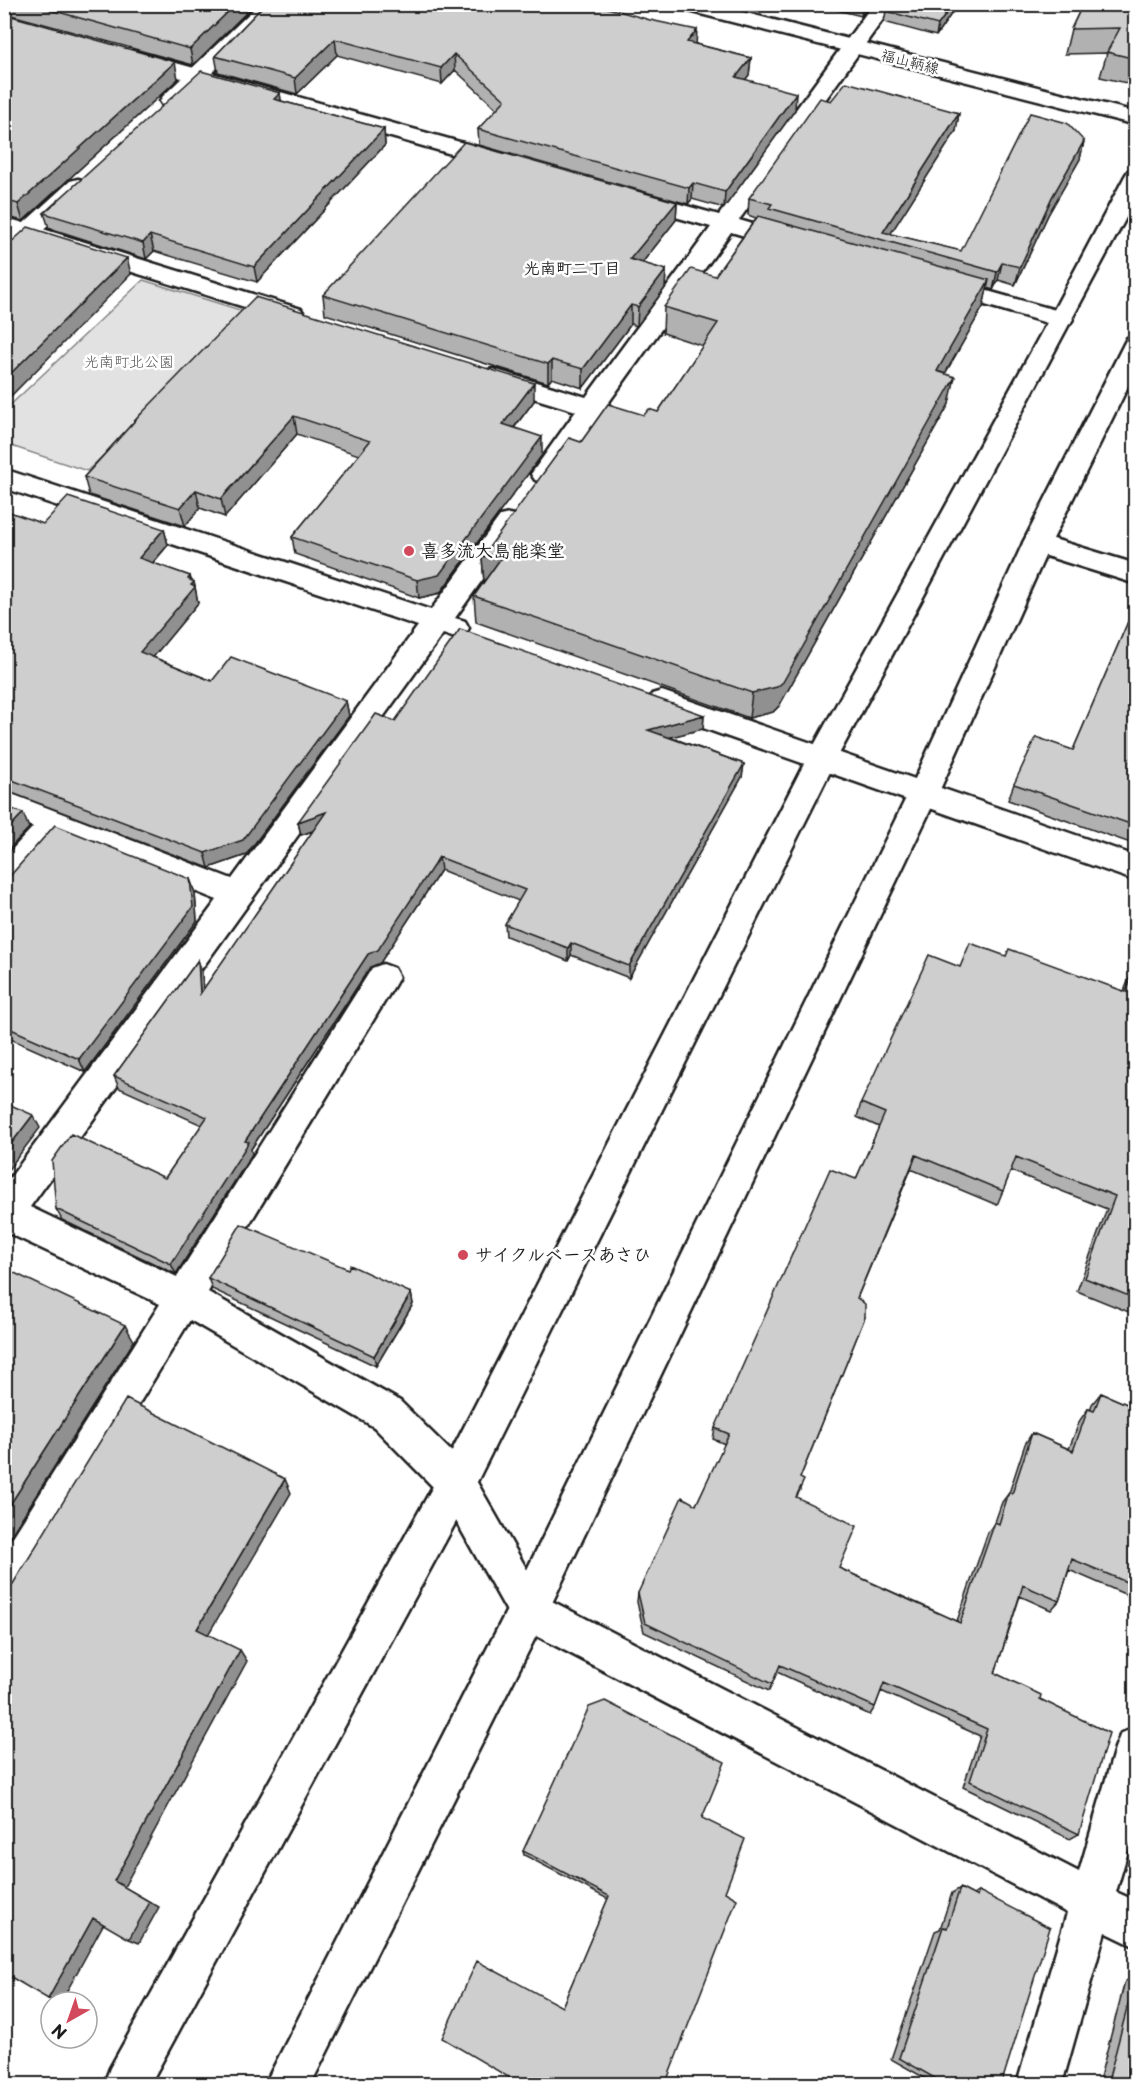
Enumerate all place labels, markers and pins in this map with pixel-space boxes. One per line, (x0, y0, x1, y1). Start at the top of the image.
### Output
place label: 喜多流大島能楽堂 (421, 536, 565, 563)
marker: 喜多流大島能楽堂 (402, 544, 416, 558)
place label: サイクルベースあさひ (475, 1240, 651, 1267)
marker: サイクルベースあさひ (456, 1248, 470, 1262)

